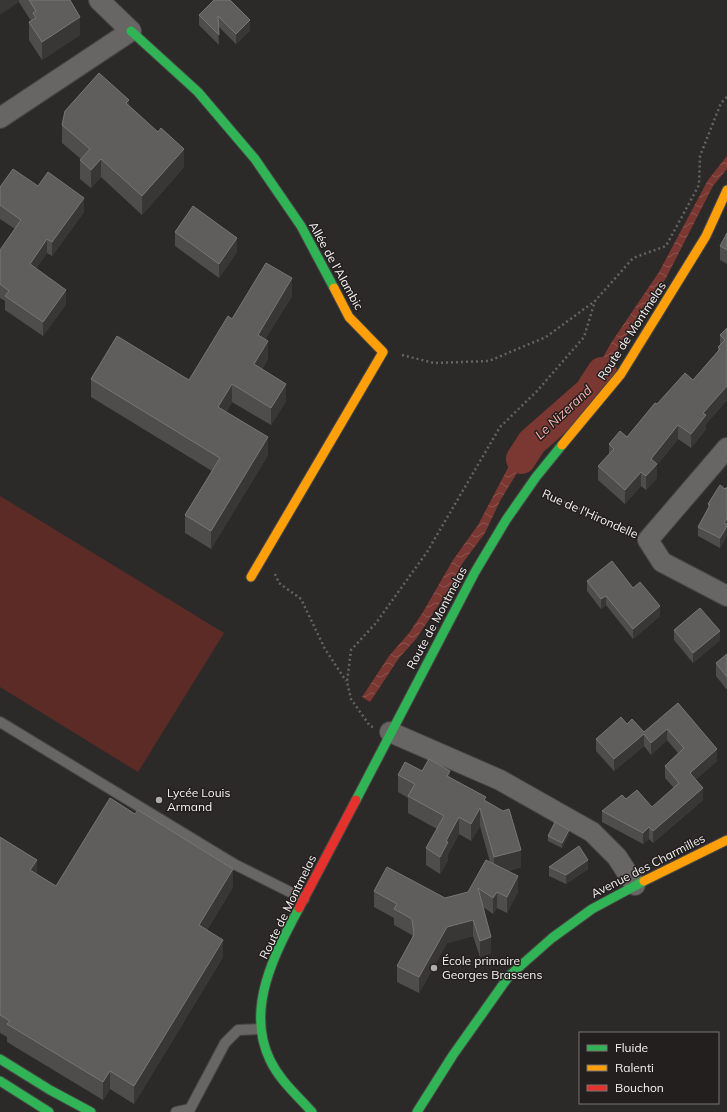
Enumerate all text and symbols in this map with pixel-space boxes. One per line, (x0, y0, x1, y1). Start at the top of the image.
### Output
street label: Allée de l'Alambic (306, 219, 367, 313)
street label: Route de Montmelas (594, 279, 669, 383)
water label: Le Nizerand (531, 382, 595, 442)
street label: Rue de l'Hirondelle (540, 486, 641, 541)
street label: Route de Montmelas (403, 564, 470, 672)
place label: Lycée Louis Armand (167, 785, 230, 814)
marker: Lycée Louis Armand (154, 795, 164, 805)
street label: Avenue des Charmilles (588, 830, 707, 901)
street label: Route de Montmelas (256, 852, 319, 961)
place label: École primaire Georges Brassens (442, 953, 542, 982)
marker: École primaire Georges Brassens (429, 963, 439, 973)
legend (579, 1032, 719, 1104)
text: Fluide (615, 1040, 648, 1055)
text: Ralenti (615, 1060, 654, 1075)
text: Bouchon (615, 1080, 664, 1095)

